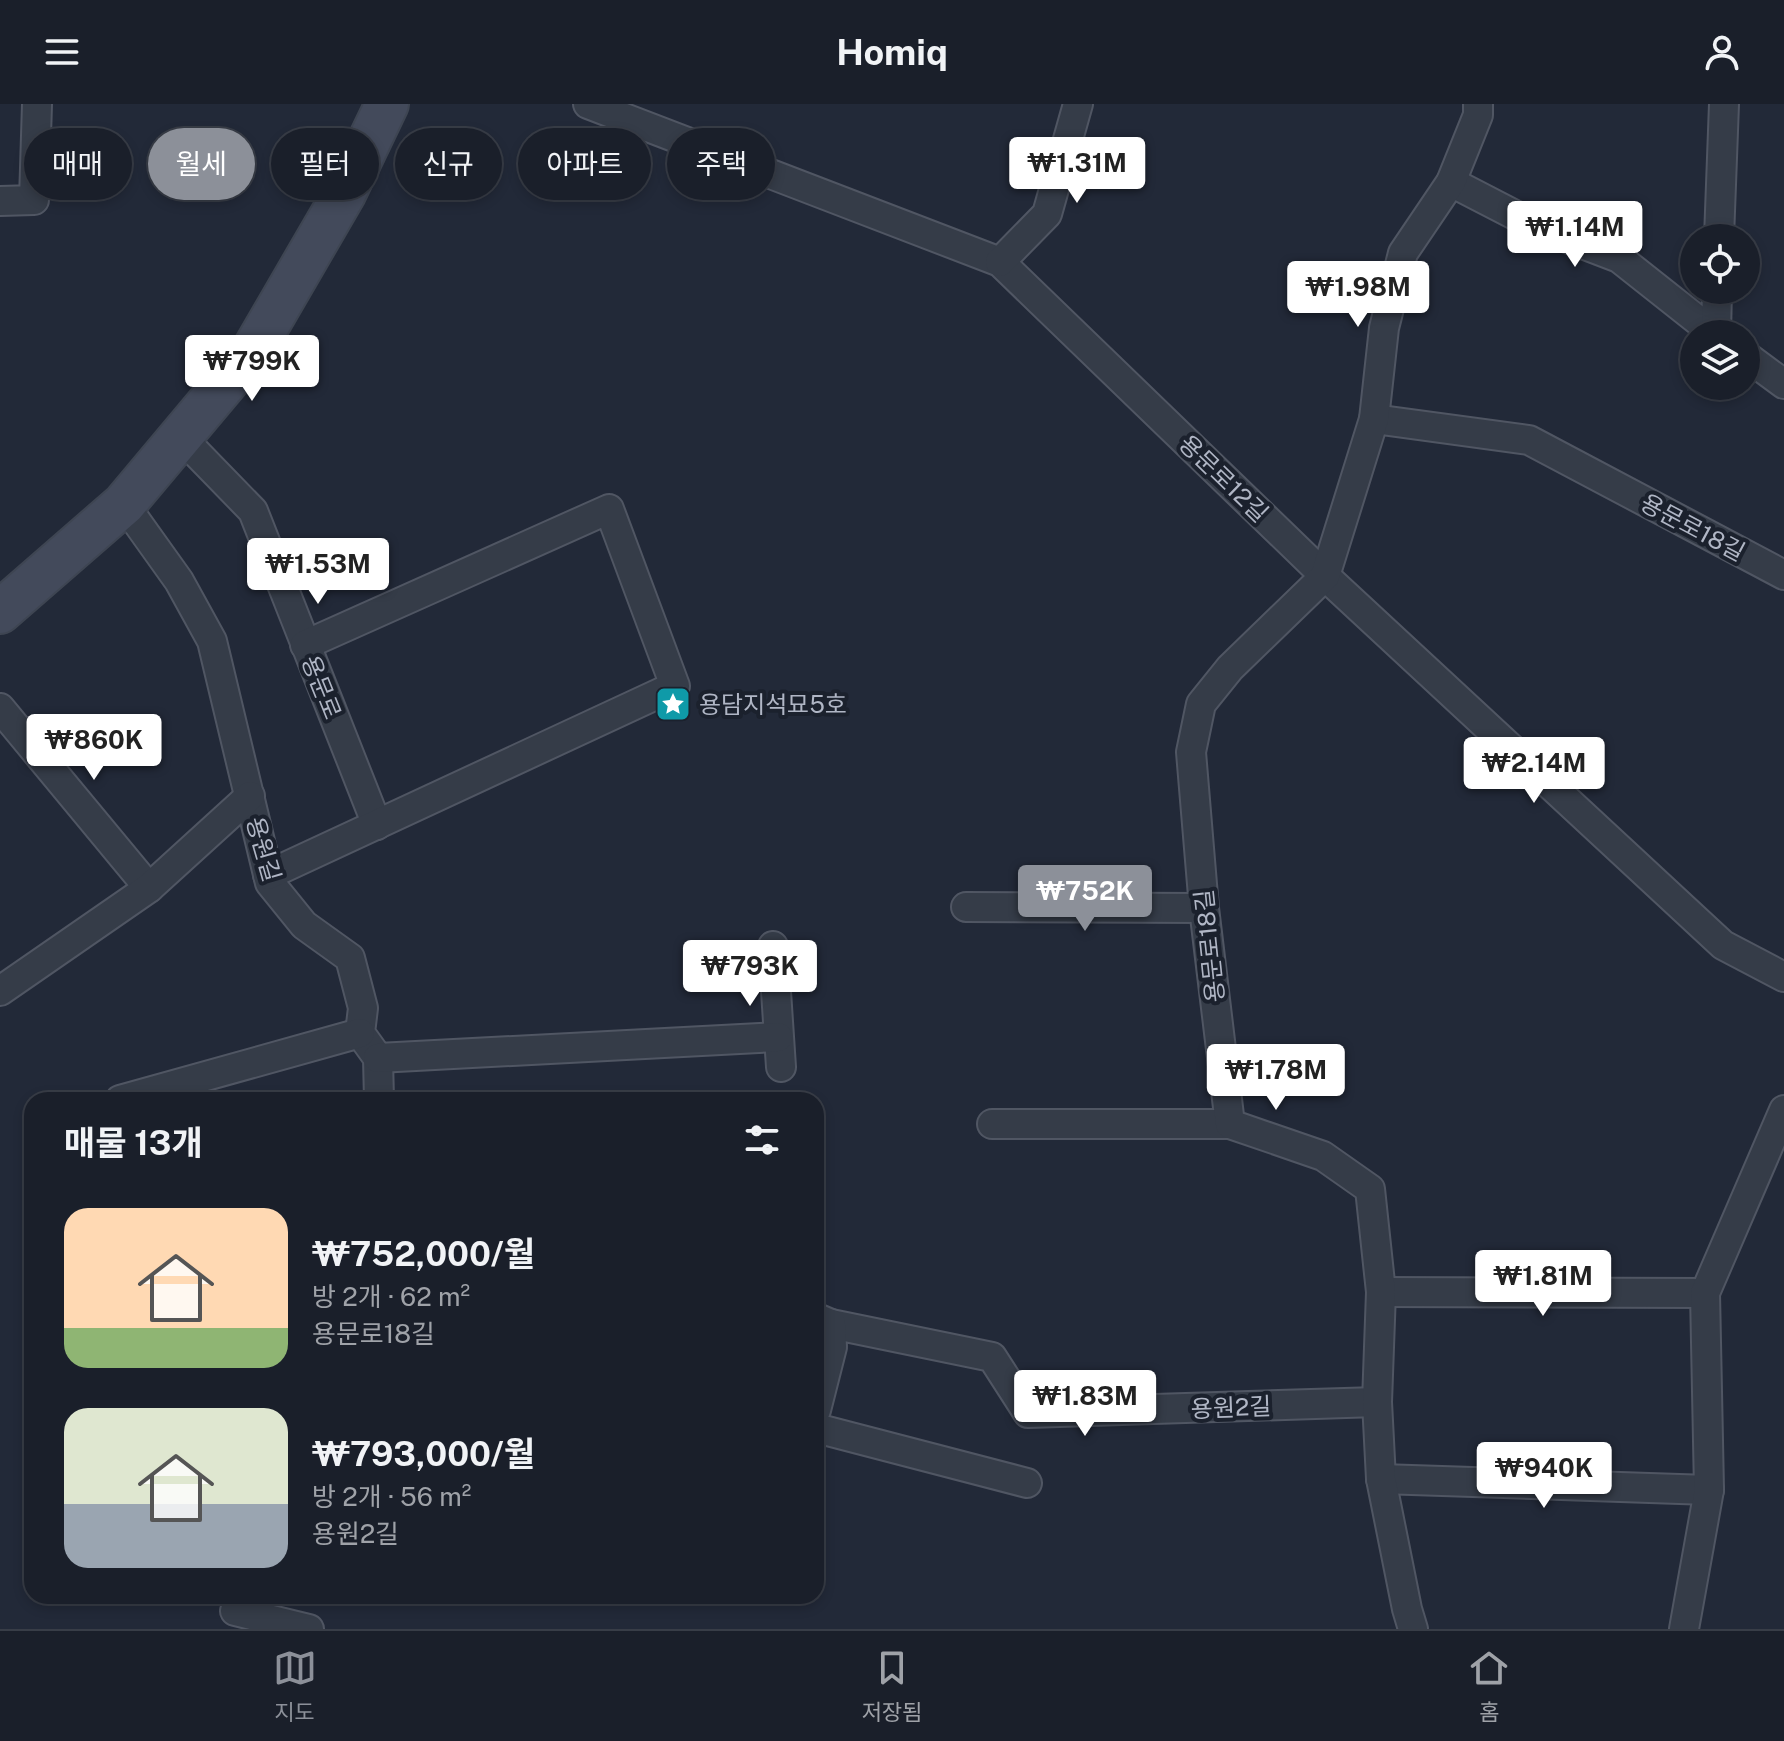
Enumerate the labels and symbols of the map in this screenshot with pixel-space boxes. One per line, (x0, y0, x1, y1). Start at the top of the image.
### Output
pin: ₩1.31M (1012, 137, 1142, 205)
pin: ₩1.14M (1510, 201, 1640, 269)
pin: ₩1.98M (1293, 261, 1423, 329)
pin: ₩799K (196, 335, 308, 403)
street label: 용문로12길 (1174, 429, 1274, 527)
street label: 용문로18길 (1636, 488, 1750, 566)
pin: ₩1.53M (253, 538, 383, 606)
street label: 용문로 (297, 651, 347, 723)
place icon: 용담지석묘5호 (654, 685, 692, 723)
place label: 용담지석묘5호 (699, 690, 847, 718)
pin: ₩860K (38, 714, 150, 782)
pin: ₩2.14M (1469, 737, 1599, 805)
street label: 용원길 (241, 813, 287, 885)
pin: ₩752K (1029, 865, 1141, 933)
street label: 용문로18길 (1189, 888, 1229, 1004)
pin: ₩793K (694, 940, 806, 1008)
pin: ₩1.78M (1211, 1044, 1341, 1112)
pin: ₩1.81M (1478, 1250, 1608, 1318)
pin: ₩1.83M (1020, 1370, 1150, 1438)
street label: 용원2길 (1190, 1392, 1272, 1422)
pin: ₩940K (1488, 1442, 1600, 1510)

